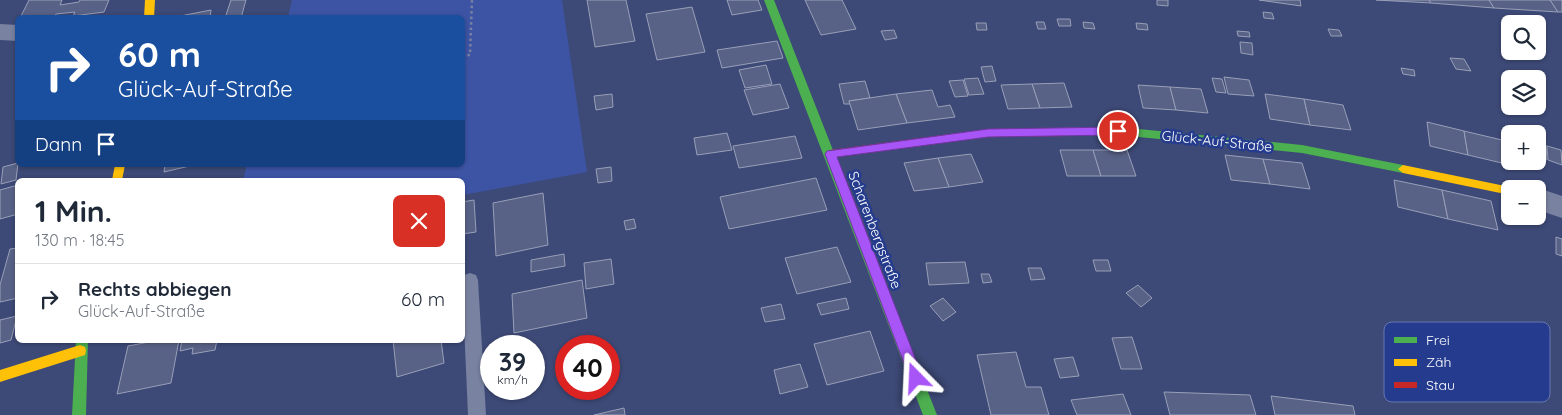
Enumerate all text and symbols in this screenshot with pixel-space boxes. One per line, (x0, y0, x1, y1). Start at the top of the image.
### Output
map controls (1501, 15, 1546, 225)
button: search (1501, 15, 1546, 60)
text: 60 m (118, 32, 201, 76)
icon: right (35, 35, 100, 100)
button: layers (1501, 70, 1546, 115)
text: Glück-Auf-Straße (118, 75, 293, 103)
pin (1097, 110, 1139, 152)
icon: arrive (1104, 117, 1132, 145)
button: + (1501, 125, 1546, 170)
street label: Glück-Auf-Straße (1161, 126, 1273, 156)
icon: arrive (92, 130, 120, 158)
text: Dann (35, 132, 82, 156)
street label: Scharenbergstraße (844, 169, 906, 291)
button: − (1501, 180, 1546, 225)
text: 1 Min. (35, 192, 112, 230)
button: close (393, 195, 445, 247)
text: 130 m · 18:45 (35, 230, 124, 250)
text: Rechts abbiegen (78, 277, 231, 301)
icon: right (35, 285, 63, 313)
text: 60 m (401, 287, 445, 311)
text: Glück-Auf-Straße (78, 301, 205, 321)
legend (1384, 322, 1550, 402)
text: Frei (1426, 331, 1450, 349)
speed limit sign: 40 (555, 335, 620, 400)
text: 39 (499, 346, 526, 377)
position arrow (889, 351, 941, 403)
text: Zäh (1426, 353, 1451, 371)
text: km/h (497, 372, 528, 387)
text: Stau (1426, 376, 1455, 394)

